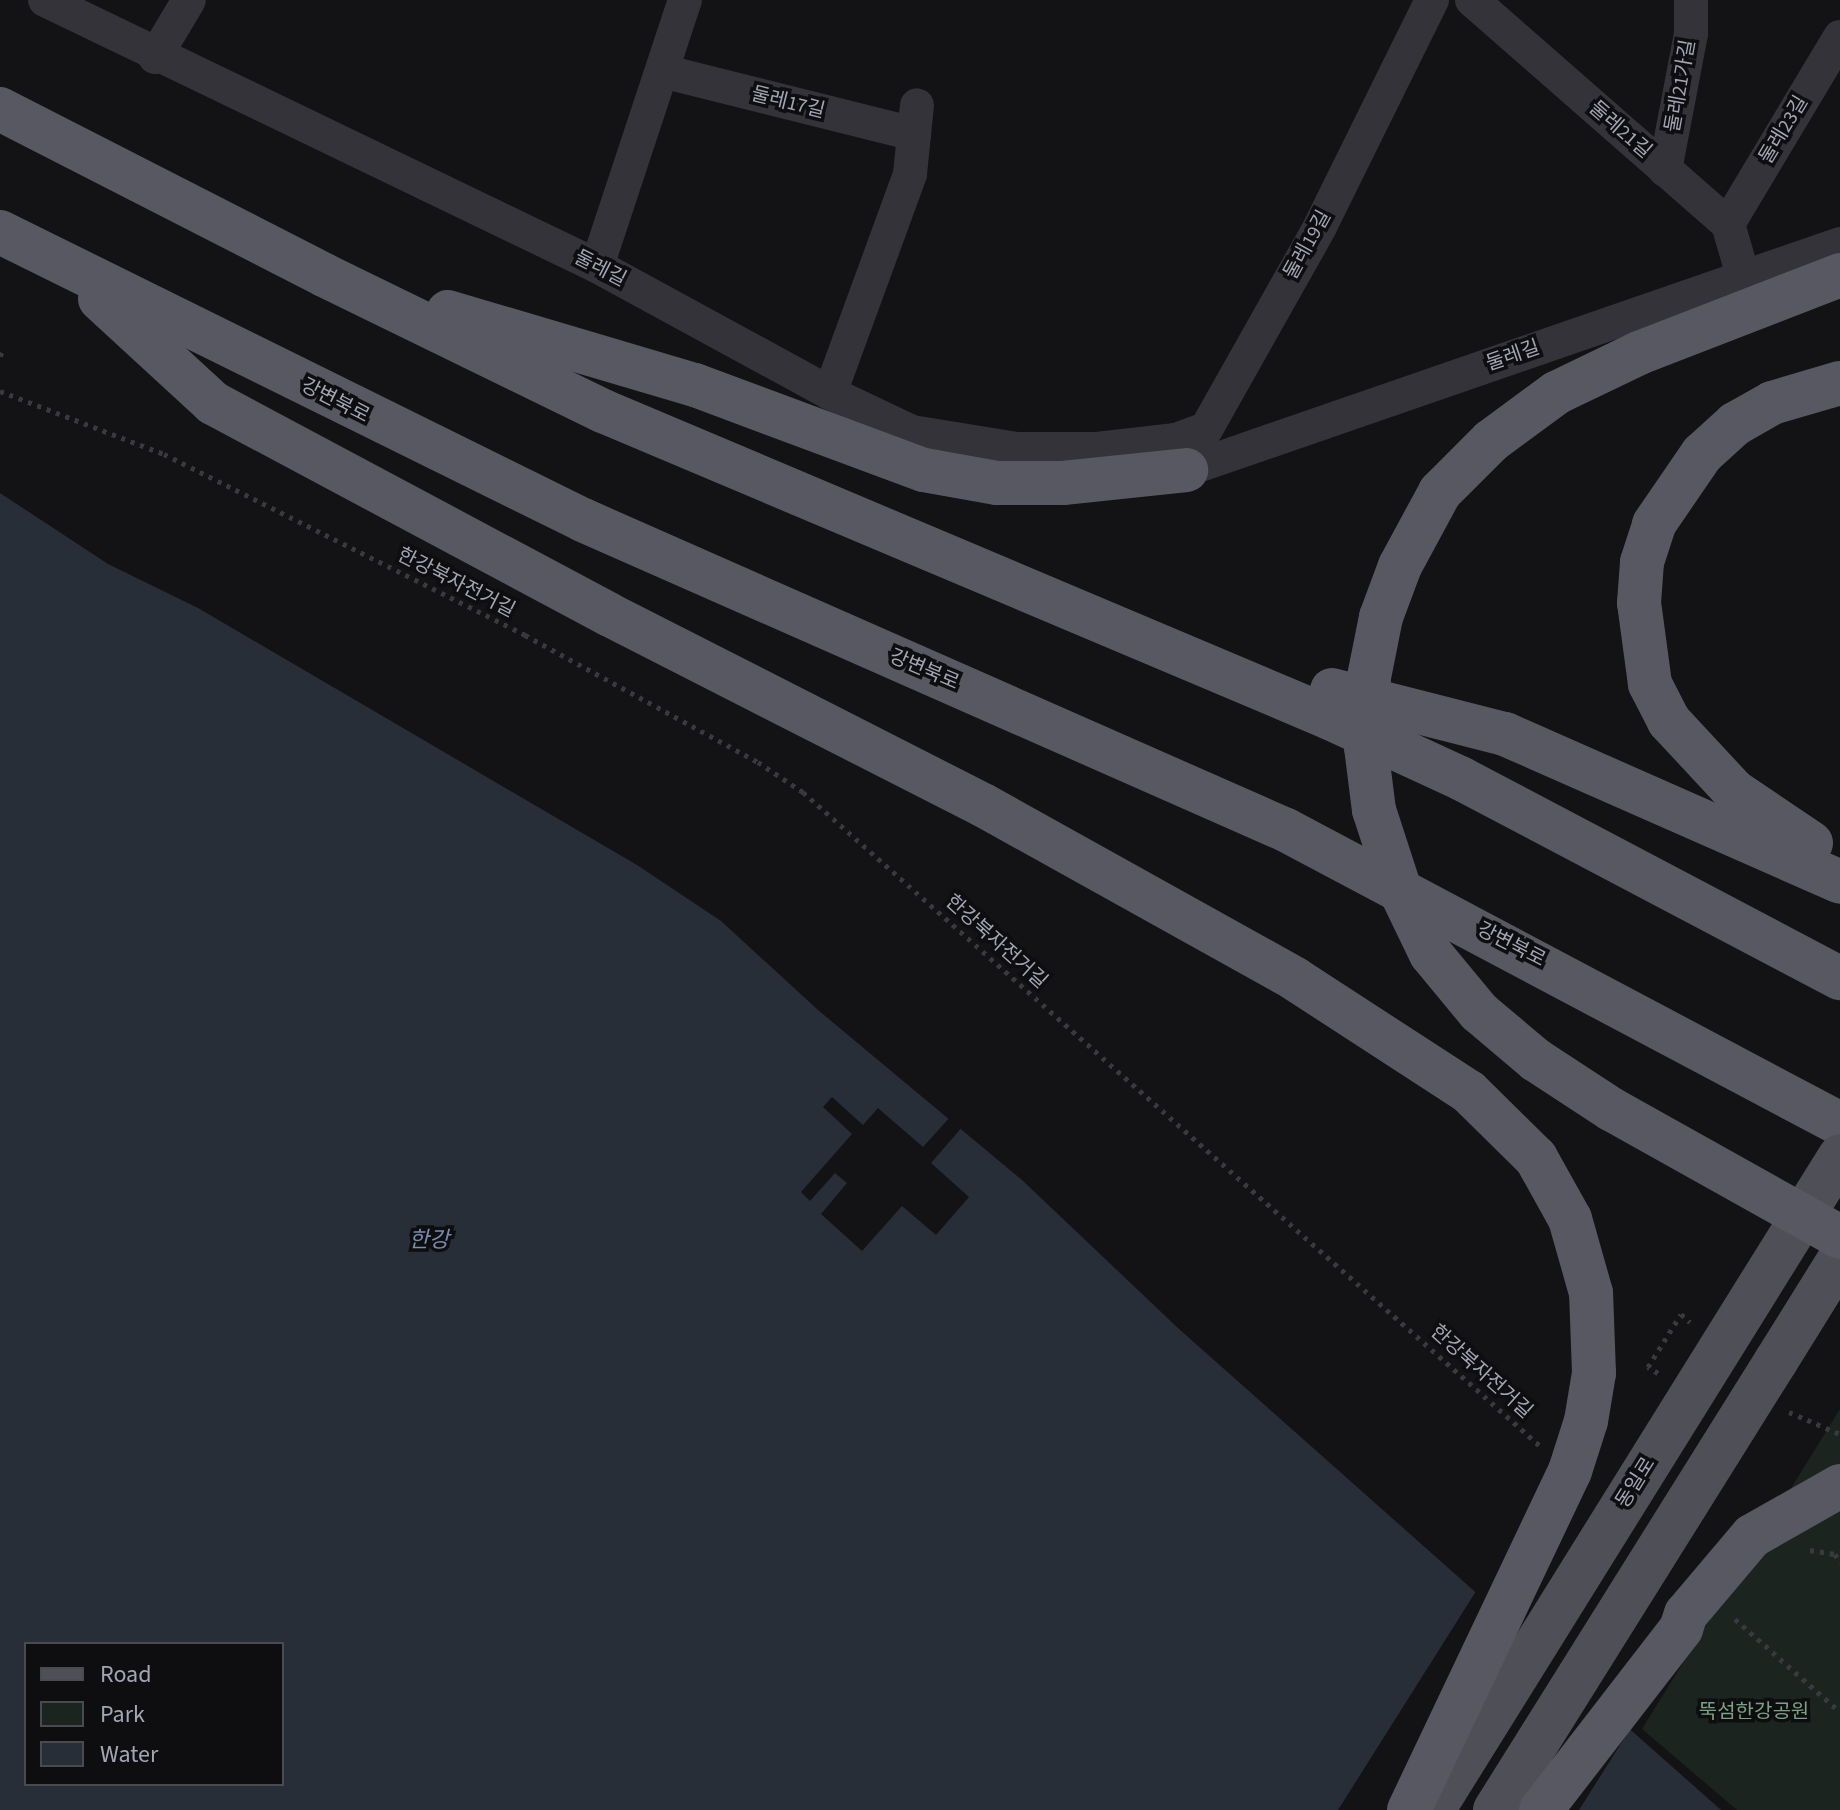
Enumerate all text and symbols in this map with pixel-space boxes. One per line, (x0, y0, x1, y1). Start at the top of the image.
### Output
street label: 둘레21가길 (1661, 38, 1701, 134)
street label: 둘레17길 (749, 82, 827, 124)
street label: 둘레23길 (1754, 92, 1814, 168)
street label: 둘레21길 (1584, 96, 1656, 164)
street label: 둘레19길 (1279, 206, 1337, 284)
street label: 둘레길 (570, 246, 630, 292)
street label: 둘레길 (1483, 336, 1543, 376)
street label: 강변북로 (297, 374, 373, 428)
street label: 한강북자전거길 (393, 543, 519, 623)
street label: 강변북로 (885, 645, 963, 695)
street label: 한강북자전거길 (940, 890, 1052, 994)
street label: 강변북로 (1473, 918, 1549, 972)
water label: 한강 (409, 1228, 449, 1254)
street label: 한강북자전거길 (1425, 1320, 1537, 1424)
street label: 동일로 (1611, 1453, 1661, 1513)
legend (24, 1642, 284, 1786)
text: Road (100, 1657, 152, 1692)
text: Park (100, 1697, 145, 1732)
park label: 뚝섬한강공원 (1699, 1700, 1809, 1724)
text: Water (100, 1737, 158, 1772)

